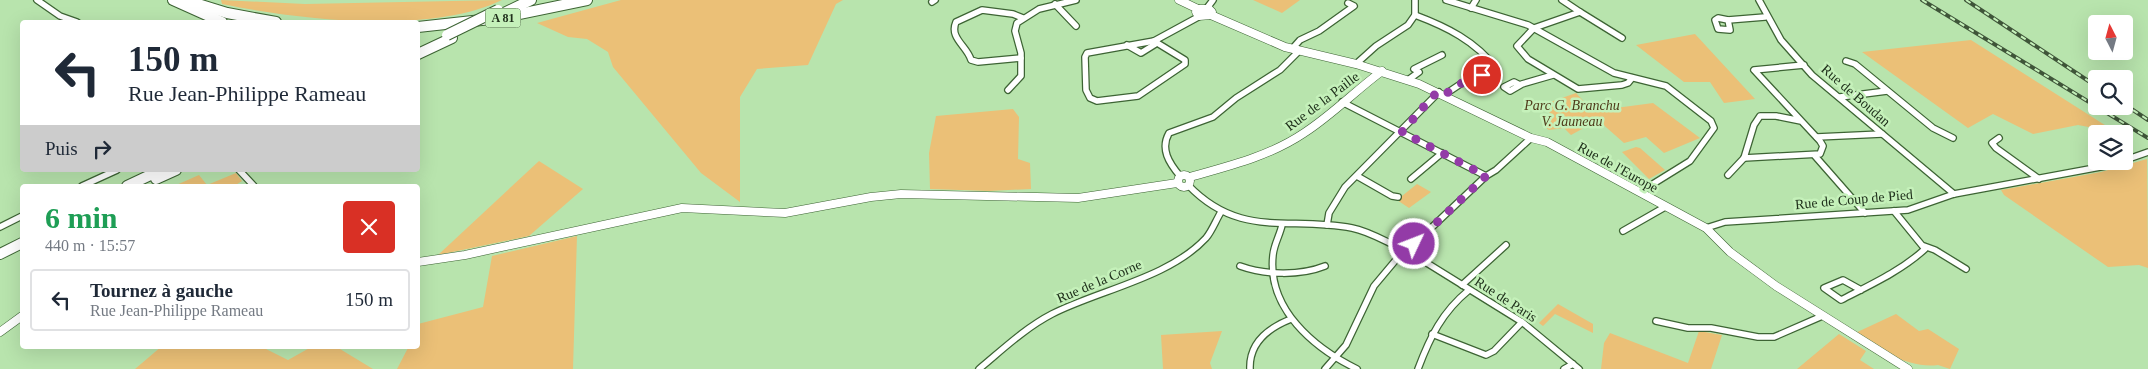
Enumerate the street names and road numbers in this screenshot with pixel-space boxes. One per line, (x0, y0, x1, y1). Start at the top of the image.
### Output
road number: A 81 (486, 8, 520, 28)
street label: Rue de Boudan (1818, 61, 1893, 129)
street label: Rue de la Paille (1283, 69, 1362, 134)
street label: Rue de l'Europe (1575, 139, 1661, 196)
street label: Rue de Coup de Pied (1795, 187, 1914, 212)
street label: Rue de la Corne (1055, 257, 1144, 306)
street label: Rue de Paris (1472, 274, 1539, 325)

